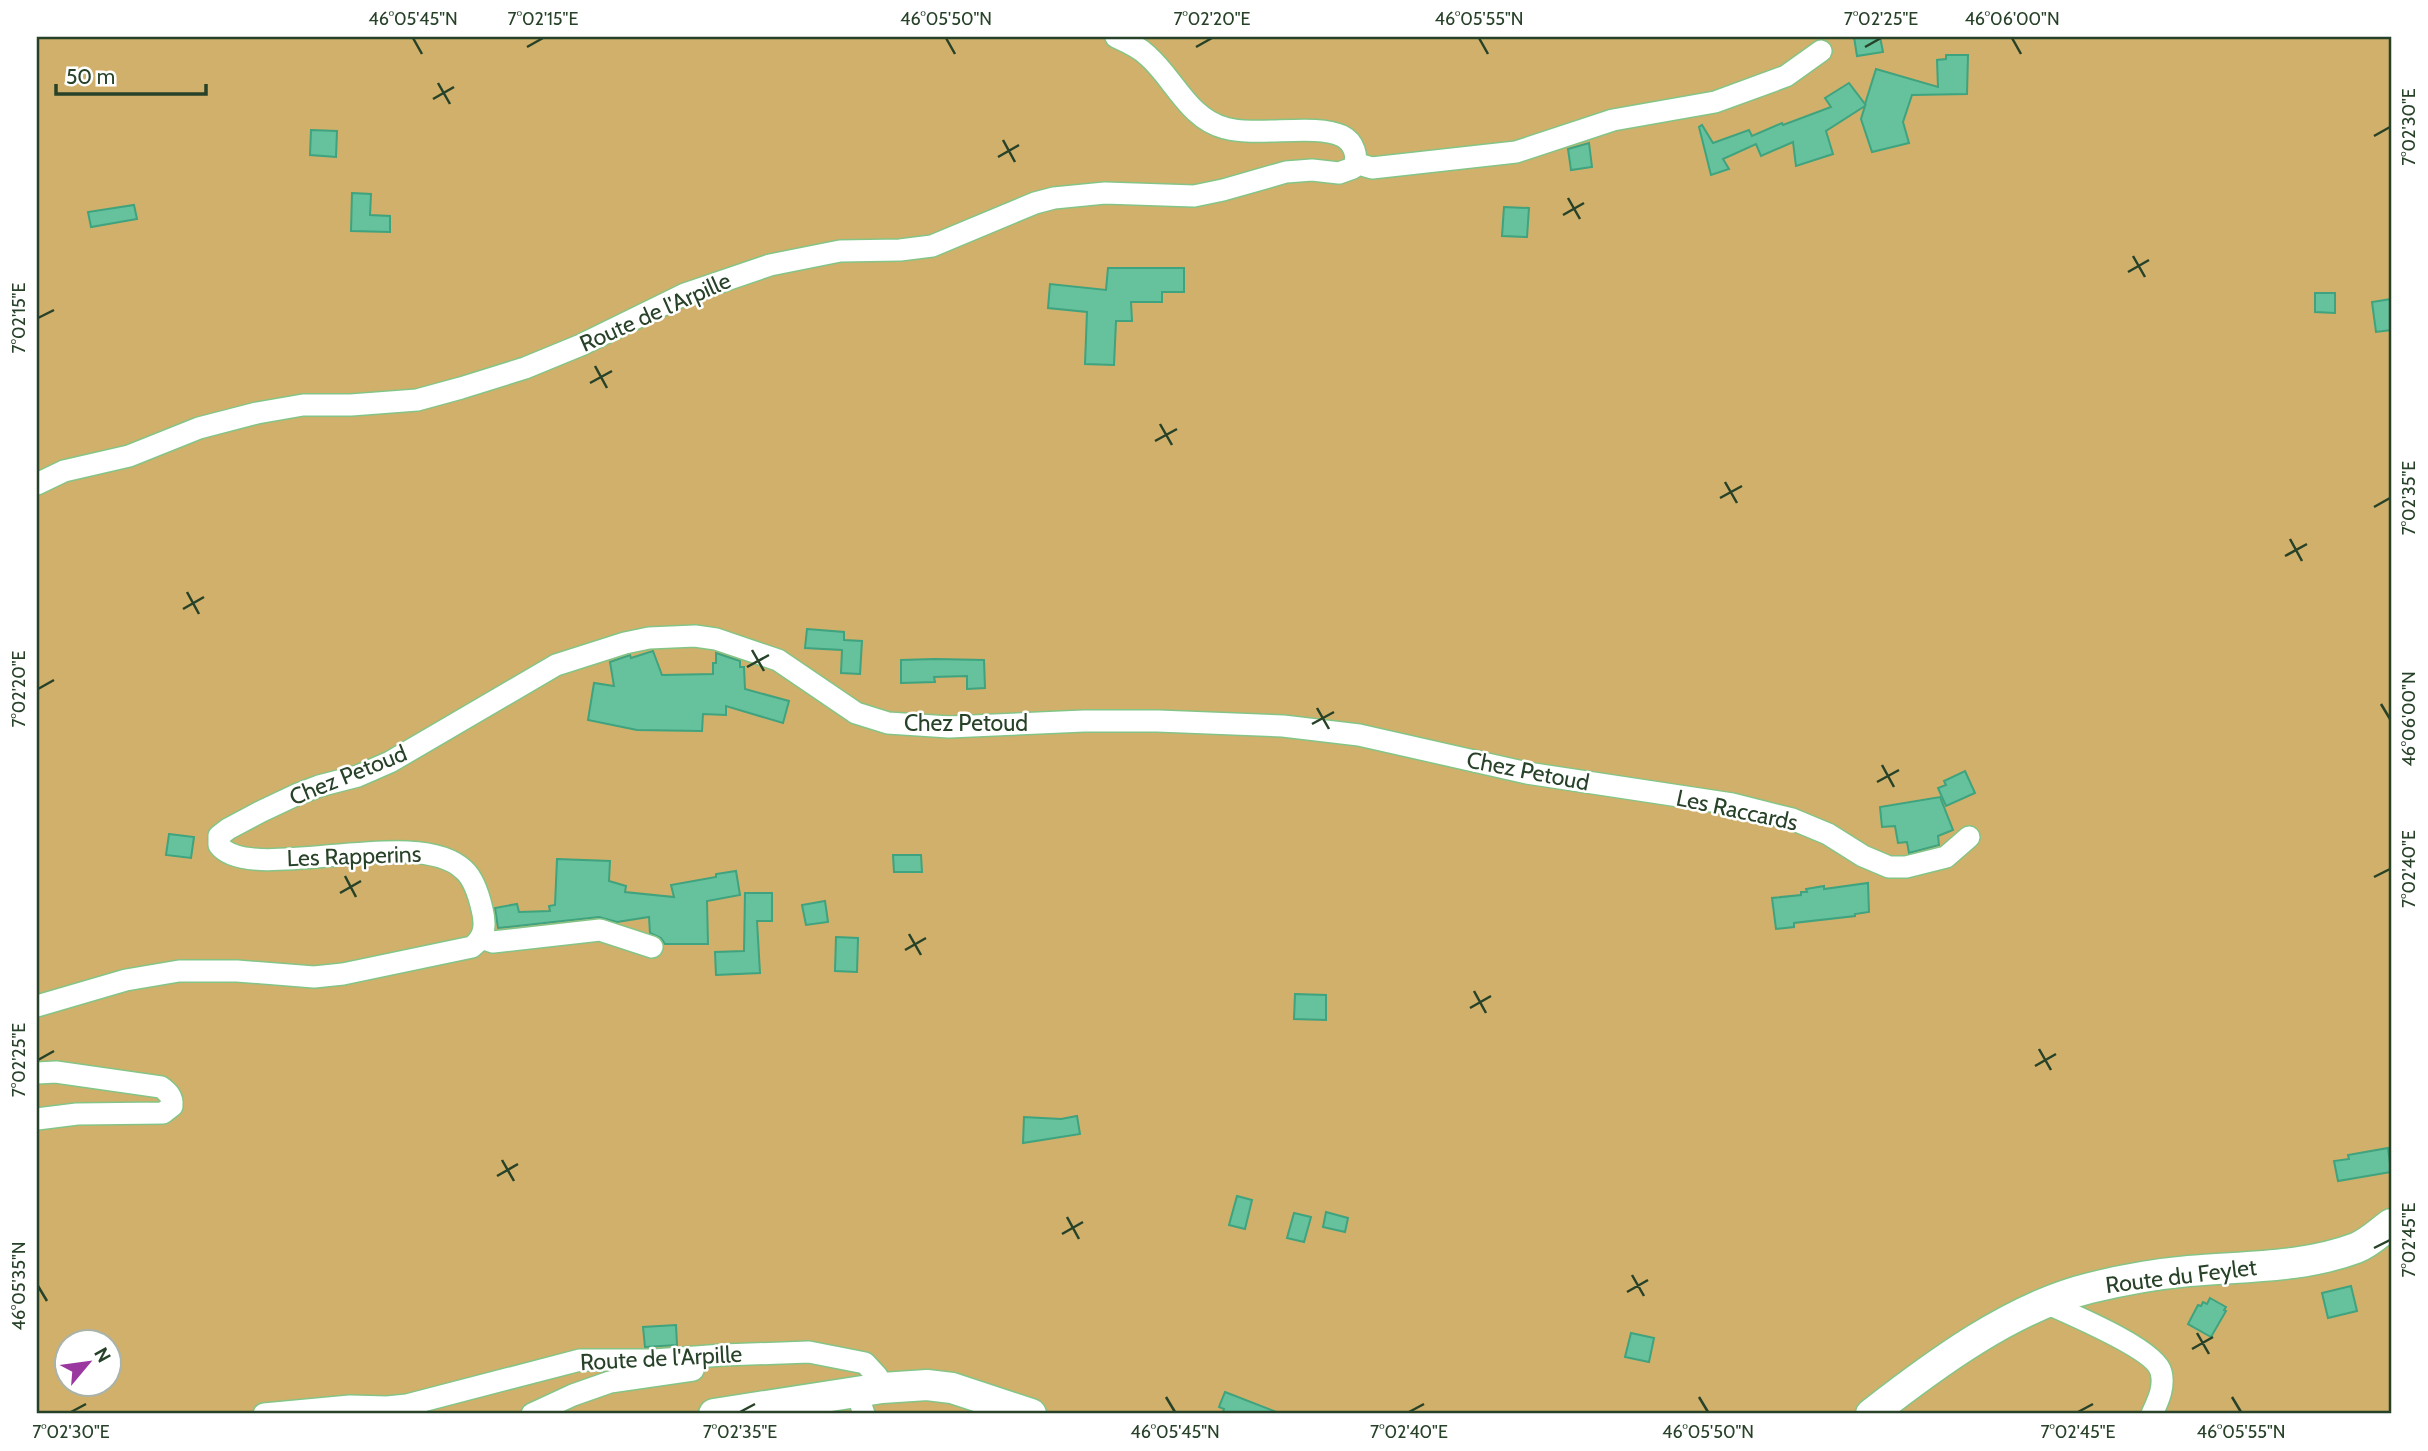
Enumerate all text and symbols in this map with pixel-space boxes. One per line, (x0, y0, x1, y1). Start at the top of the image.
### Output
text: 46°05'45"N (368, 8, 458, 30)
text: 7°02'15"E (508, 8, 578, 30)
text: 46°05'50"N (900, 8, 992, 30)
text: 7°02'20"E (1173, 8, 1251, 30)
text: 46°05'55"N (1434, 8, 1524, 30)
text: 7°02'25"E (1844, 8, 1918, 30)
text: 46°06'00"N (1964, 8, 2060, 30)
scale bar (56, 52, 206, 96)
text: 50 m (66, 64, 115, 89)
text: 7°02'30"E (2398, 88, 2420, 166)
street label: Route de l'Arpille (575, 266, 735, 358)
text: 7°02'15"E (8, 283, 30, 353)
text: 7°02'35"E (2398, 461, 2420, 535)
text: 7°02'20"E (8, 650, 30, 728)
text: 46°06'00"N (2398, 671, 2420, 767)
street label: Chez Petoud (904, 709, 1028, 737)
street label: Chez Petoud (285, 739, 411, 811)
street label: Chez Petoud (1464, 745, 1592, 797)
street label: Les Raccards (1674, 783, 1800, 837)
text: 7°02'40"E (2398, 830, 2420, 908)
street label: Les Rapperins (286, 840, 422, 872)
text: 7°02'25"E (8, 1023, 30, 1097)
text: 7°02'45"E (2398, 1202, 2420, 1277)
text: 46°05'35"N (8, 1241, 30, 1331)
street label: Route du Feylet (2104, 1253, 2258, 1299)
north arrow (52, 1328, 122, 1398)
street label: Route de l'Arpille (579, 1340, 743, 1376)
text: N (89, 1344, 116, 1366)
text: 7°02'30"E (32, 1421, 110, 1443)
text: 7°02'35"E (703, 1421, 777, 1443)
text: 46°05'45"N (1130, 1421, 1220, 1443)
text: 7°02'40"E (1370, 1421, 1448, 1443)
text: 46°05'50"N (1662, 1421, 1754, 1443)
text: 7°02'45"E (2041, 1421, 2116, 1443)
text: 46°05'55"N (2196, 1421, 2286, 1443)

